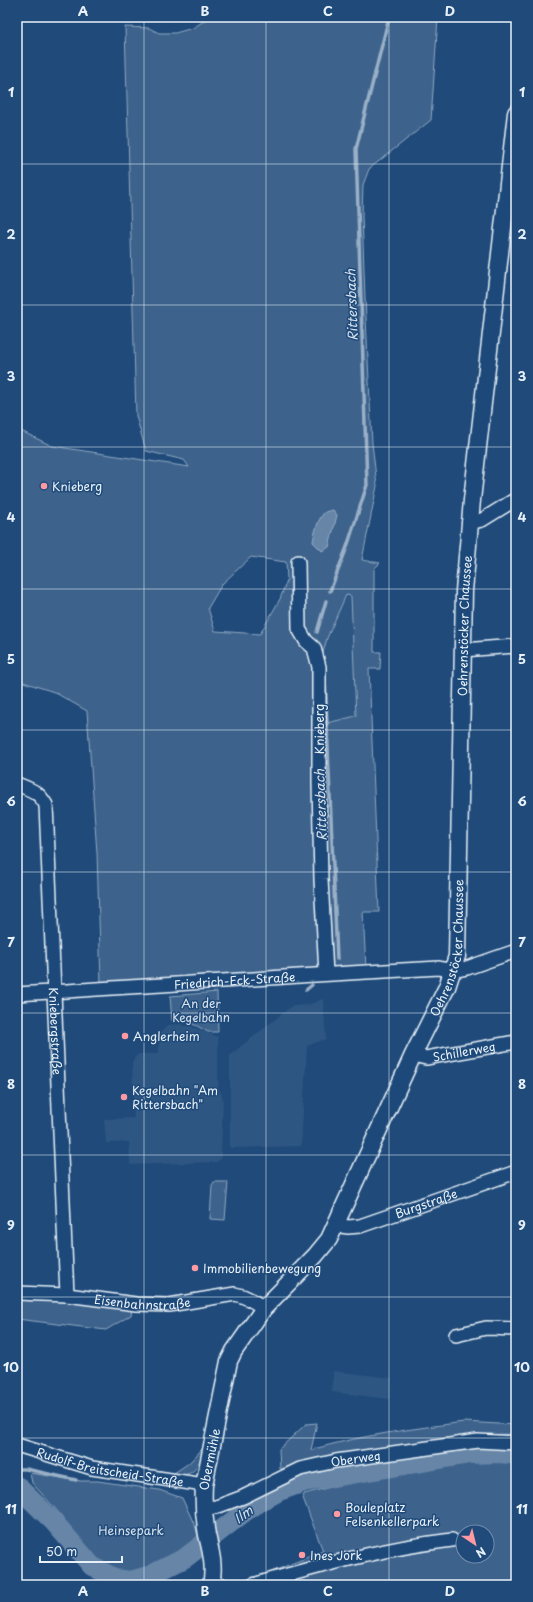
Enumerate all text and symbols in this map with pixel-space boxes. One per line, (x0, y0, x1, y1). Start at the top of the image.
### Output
text: A (78, 1, 88, 20)
text: B (201, 1, 210, 20)
text: C (323, 1, 333, 20)
text: D (445, 1, 455, 20)
text: 1 (8, 82, 14, 101)
text: 1 (519, 82, 525, 101)
text: 2 (6, 224, 16, 243)
text: 2 (517, 224, 527, 243)
water label: Rittersbach (340, 268, 362, 341)
text: 3 (7, 366, 16, 385)
text: 3 (518, 366, 527, 385)
place label: Knieberg (52, 477, 102, 495)
marker: Knieberg (39, 481, 49, 491)
text: 4 (7, 507, 16, 526)
text: 4 (518, 507, 527, 526)
street label: Oehrenstöcker Chaussee (453, 554, 476, 696)
text: 5 (7, 649, 15, 668)
text: 5 (518, 649, 526, 668)
street label: Knieberg (310, 704, 328, 754)
water label: Rittersbach (309, 768, 331, 841)
text: 6 (6, 791, 16, 810)
text: 6 (517, 791, 527, 810)
street label: Oehrenstöcker Chaussee (425, 879, 467, 1019)
text: 7 (7, 932, 15, 951)
text: 7 (518, 932, 526, 951)
street label: Friedrich-Eck-Straße (173, 967, 296, 993)
street label: Kniebergstraße (45, 987, 67, 1075)
park label: An der Kegelbahn (172, 994, 230, 1026)
place label: Anglerheim (133, 1027, 200, 1045)
marker: Anglerheim (120, 1031, 130, 1041)
street label: Schillerweg (431, 1037, 497, 1066)
text: 8 (7, 1074, 15, 1093)
text: 8 (518, 1074, 526, 1093)
place label: Kegelbahn "Am Rittersbach" (132, 1081, 218, 1113)
marker: Kegelbahn "Am Rittersbach" (119, 1092, 129, 1102)
street label: Burgstraße (392, 1184, 460, 1222)
text: 9 (7, 1215, 15, 1234)
text: 9 (518, 1215, 526, 1234)
place label: Immobilienbewegung (203, 1259, 321, 1277)
marker: Immobilienbewegung (190, 1263, 200, 1273)
street label: Eisenbahnstraße (93, 1290, 192, 1314)
text: 10 (3, 1357, 19, 1376)
text: 10 (514, 1357, 530, 1376)
street label: Obermühle (195, 1426, 224, 1491)
street label: Rudolf-Breitscheid-Straße (34, 1443, 185, 1491)
street label: Oberweg (329, 1446, 382, 1471)
place label: Bouleplatz Felsenkellerpark (345, 1498, 439, 1530)
text: 11 (5, 1499, 17, 1518)
text: 11 (516, 1499, 528, 1518)
water label: Ilm (230, 1500, 257, 1527)
marker: Bouleplatz Felsenkellerpark (332, 1509, 342, 1519)
park label: Heinsepark (98, 1521, 164, 1539)
north arrow (455, 1524, 495, 1564)
scale bar (40, 1538, 122, 1564)
text: 50 m (46, 1542, 77, 1560)
text: N (472, 1543, 489, 1562)
place label: Ines Jork (310, 1546, 362, 1564)
marker: Ines Jork (297, 1550, 307, 1560)
text: A (78, 1581, 88, 1600)
text: B (201, 1581, 210, 1600)
text: C (323, 1581, 333, 1600)
text: D (445, 1581, 455, 1600)

